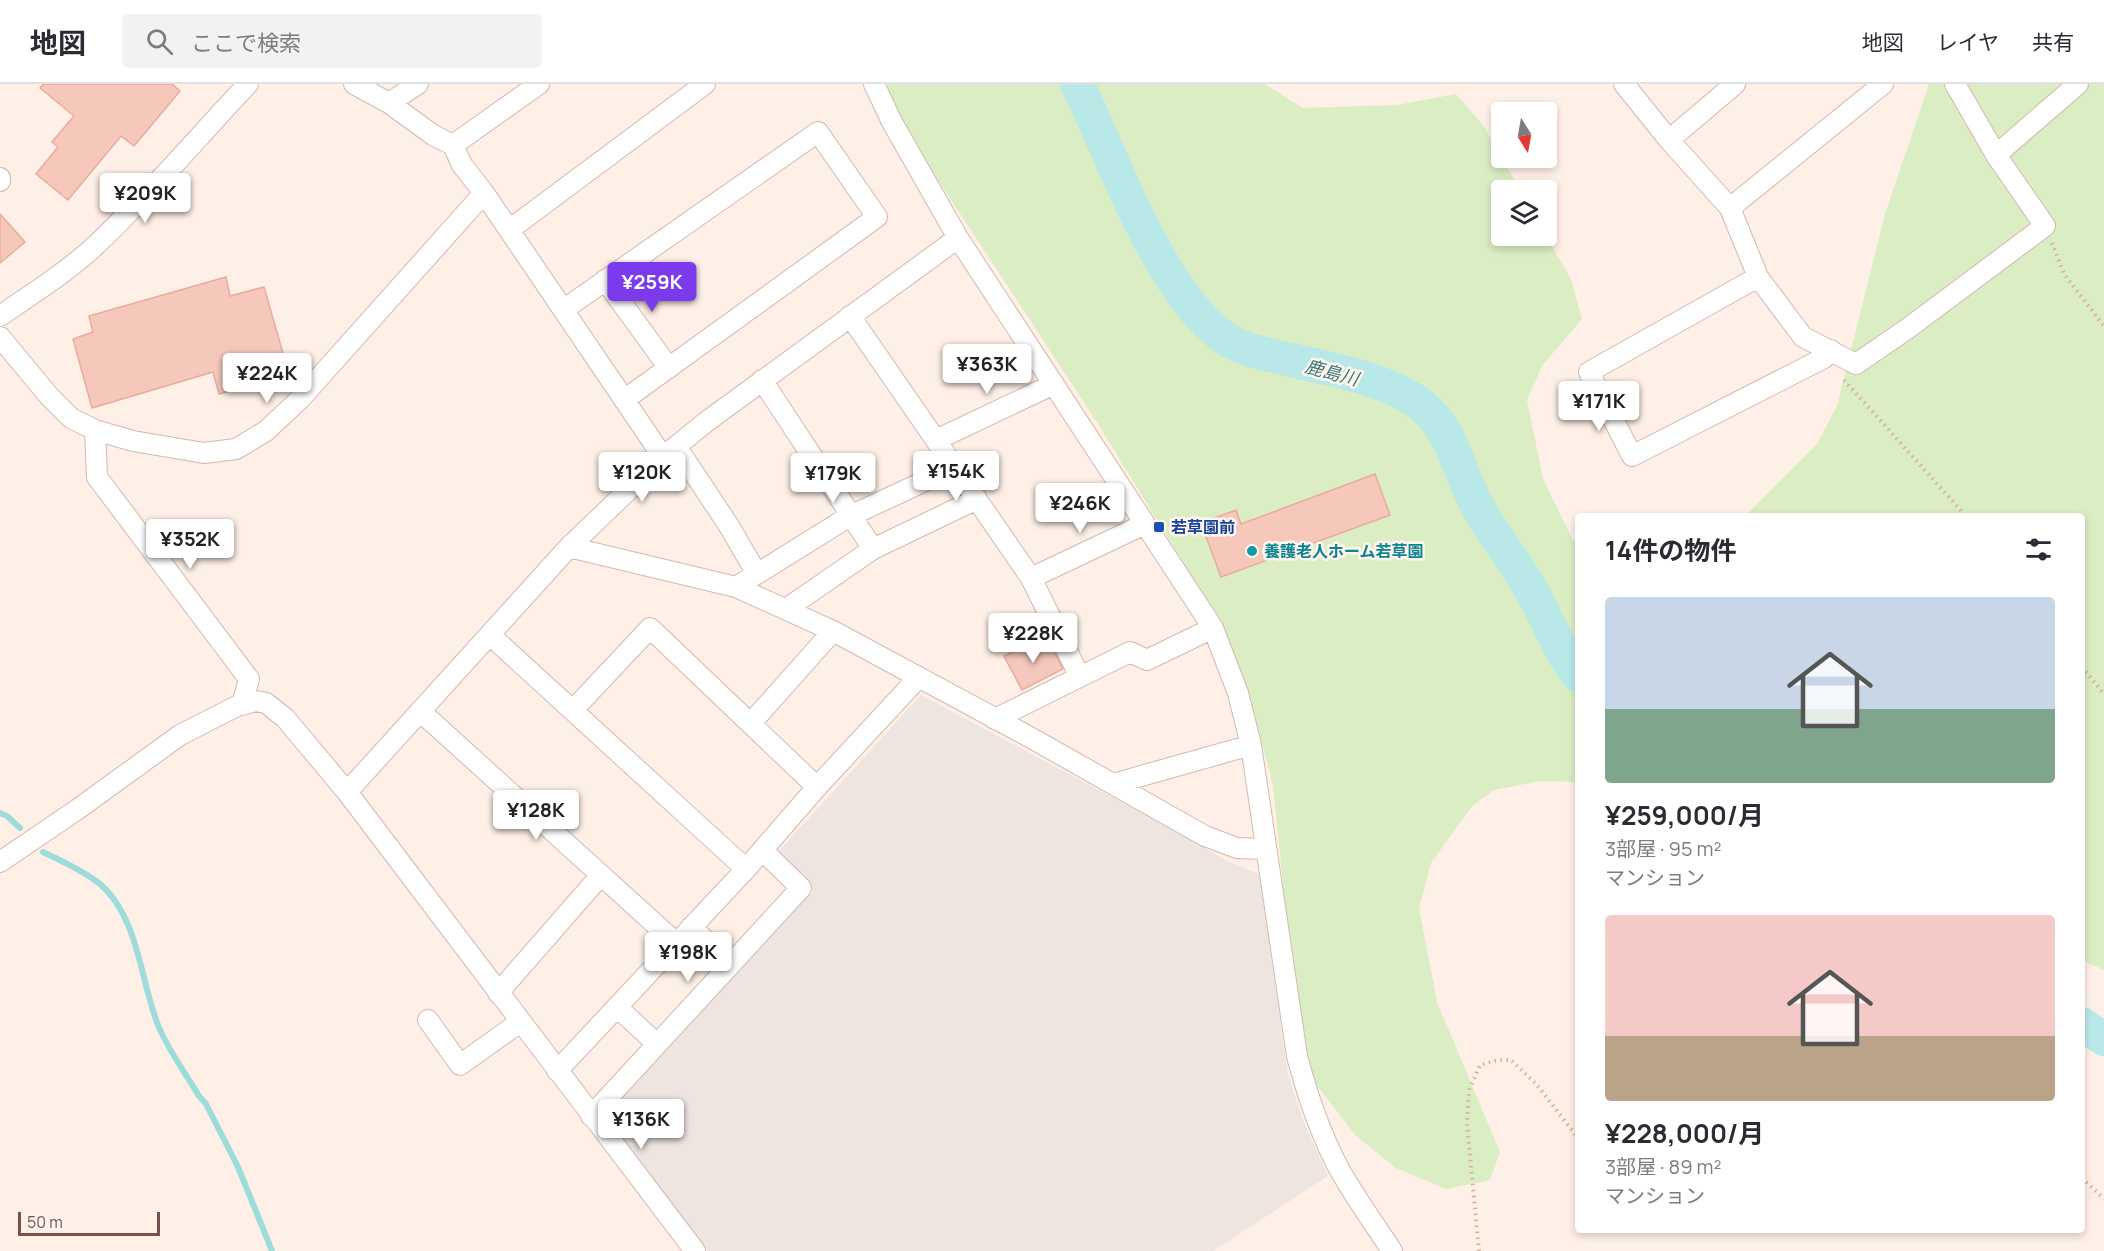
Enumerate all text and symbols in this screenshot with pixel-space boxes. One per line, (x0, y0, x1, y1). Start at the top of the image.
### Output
search box (122, 14, 542, 68)
text: 地図 (30, 23, 86, 61)
icon: search (143, 25, 176, 58)
text: ここで検索 (191, 28, 301, 58)
text: 地図 (1862, 28, 1904, 56)
text: レイヤ (1937, 28, 1999, 56)
text: 共有 (2032, 28, 2074, 56)
north arrow (1491, 102, 1557, 168)
map controls (1491, 102, 1557, 246)
pin: ¥209K (103, 173, 187, 224)
text: ¥209K (114, 179, 176, 206)
button: layers (1491, 180, 1557, 246)
pin: ¥259K (610, 262, 694, 313)
text: ¥259K (621, 268, 683, 295)
pin: ¥363K (945, 344, 1029, 395)
text: ¥363K (957, 350, 1017, 377)
pin: ¥224K (225, 353, 309, 404)
water label: 鹿島川 (1303, 353, 1363, 391)
text: ¥224K (237, 359, 297, 386)
pin: ¥171K (1557, 381, 1641, 432)
text: ¥171K (1572, 387, 1626, 414)
pin: ¥154K (914, 451, 998, 502)
pin: ¥120K (600, 452, 684, 503)
pin: ¥179K (791, 453, 875, 504)
text: ¥154K (927, 457, 985, 484)
text: ¥120K (613, 458, 672, 485)
text: ¥179K (804, 459, 862, 486)
pin: ¥246K (1038, 483, 1122, 534)
text: ¥246K (1049, 489, 1111, 516)
place label: 若草園前 (1171, 516, 1235, 538)
pin: ¥352K (148, 519, 232, 570)
marker: 若草園前 (1152, 520, 1166, 534)
text: ¥352K (160, 525, 220, 552)
text: 14件の物件 (1605, 532, 1736, 568)
icon: filters (2022, 533, 2055, 566)
place label: 養護老人ホーム若草園 (1264, 540, 1424, 562)
marker: 養護老人ホーム若草園 (1245, 544, 1259, 558)
pin: ¥228K (991, 613, 1075, 664)
text: ¥228K (1002, 619, 1064, 646)
icon: home (1776, 636, 1884, 744)
pin: ¥128K (494, 790, 578, 841)
text: ¥128K (507, 796, 565, 823)
text: ¥259,000/月 (1605, 797, 1764, 833)
text: 3部屋 · 95 m² (1605, 835, 1722, 862)
text: マンション (1605, 864, 1705, 891)
pin: ¥198K (646, 932, 730, 983)
text: ¥198K (659, 938, 717, 965)
icon: home (1776, 954, 1884, 1062)
pin: ¥136K (599, 1099, 683, 1150)
text: ¥136K (612, 1105, 670, 1132)
text: ¥228,000/月 (1605, 1115, 1764, 1151)
text: 3部屋 · 89 m² (1605, 1153, 1722, 1180)
text: マンション (1605, 1182, 1705, 1209)
scale bar (18, 1209, 160, 1236)
text: 50 m (27, 1211, 63, 1233)

